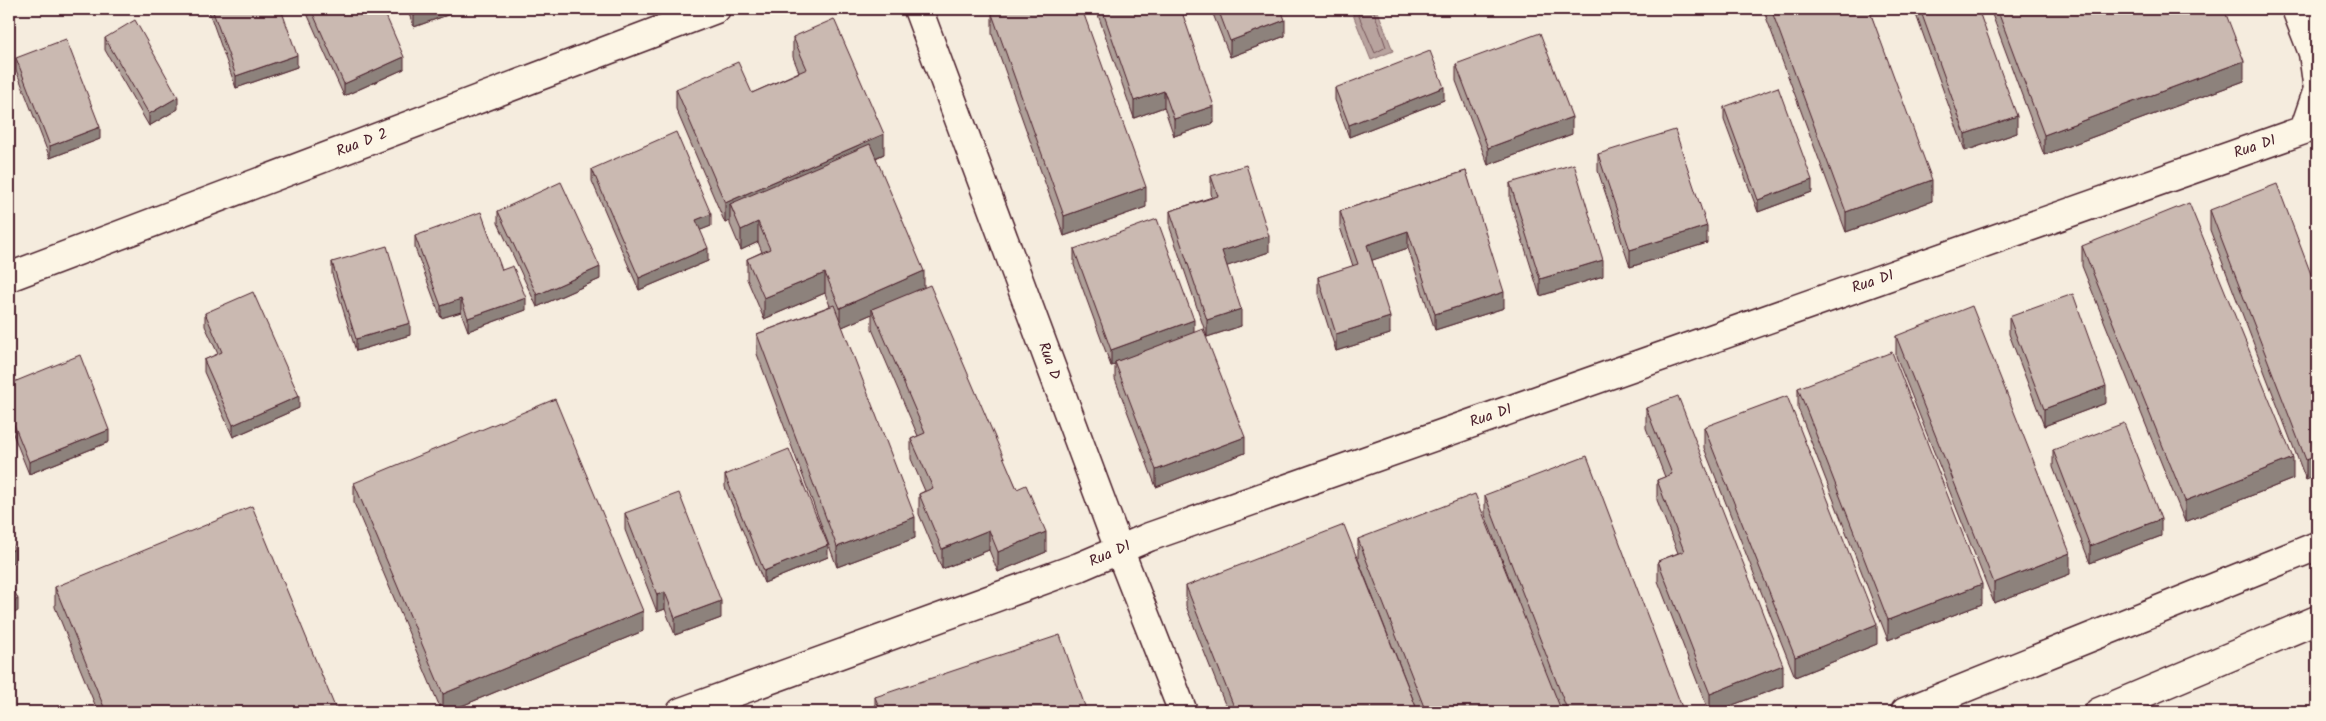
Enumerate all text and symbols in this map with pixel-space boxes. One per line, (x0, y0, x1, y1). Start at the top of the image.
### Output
street label: Rua D 2 (333, 122, 391, 164)
street label: Rua D1 (2231, 128, 2280, 165)
street label: Rua D1 (1849, 263, 1898, 300)
street label: Rua D (1031, 339, 1067, 384)
street label: Rua D1 (1467, 397, 1516, 434)
street label: Rua D1 (1085, 534, 1135, 574)

